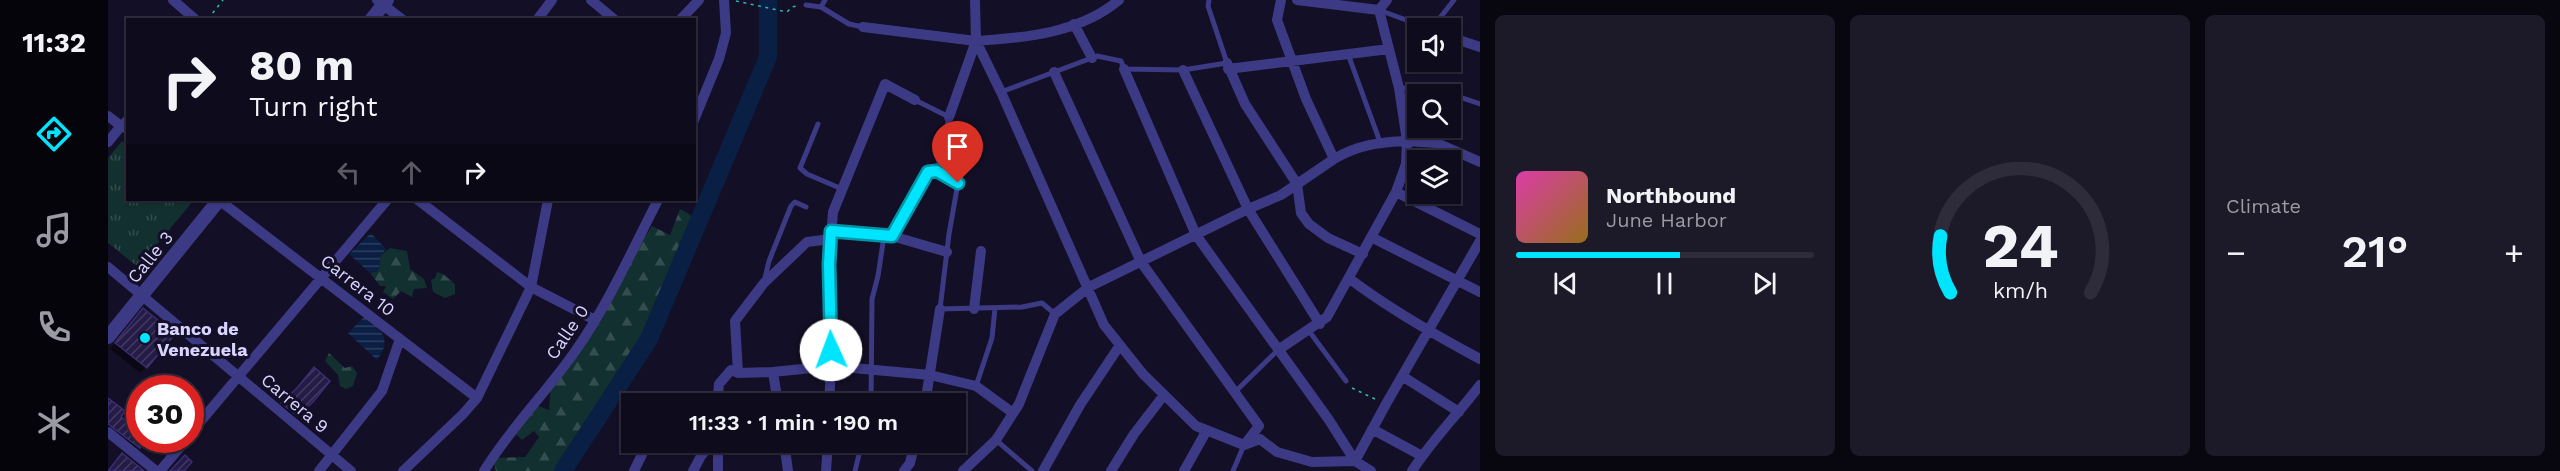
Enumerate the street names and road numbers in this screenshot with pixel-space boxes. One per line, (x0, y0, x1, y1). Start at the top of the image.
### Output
street label: Calle 3 (123, 227, 177, 287)
street label: Carrera 10 (317, 250, 399, 320)
street label: Calle 0 (541, 301, 593, 363)
street label: Carrera 9 (257, 369, 333, 437)

